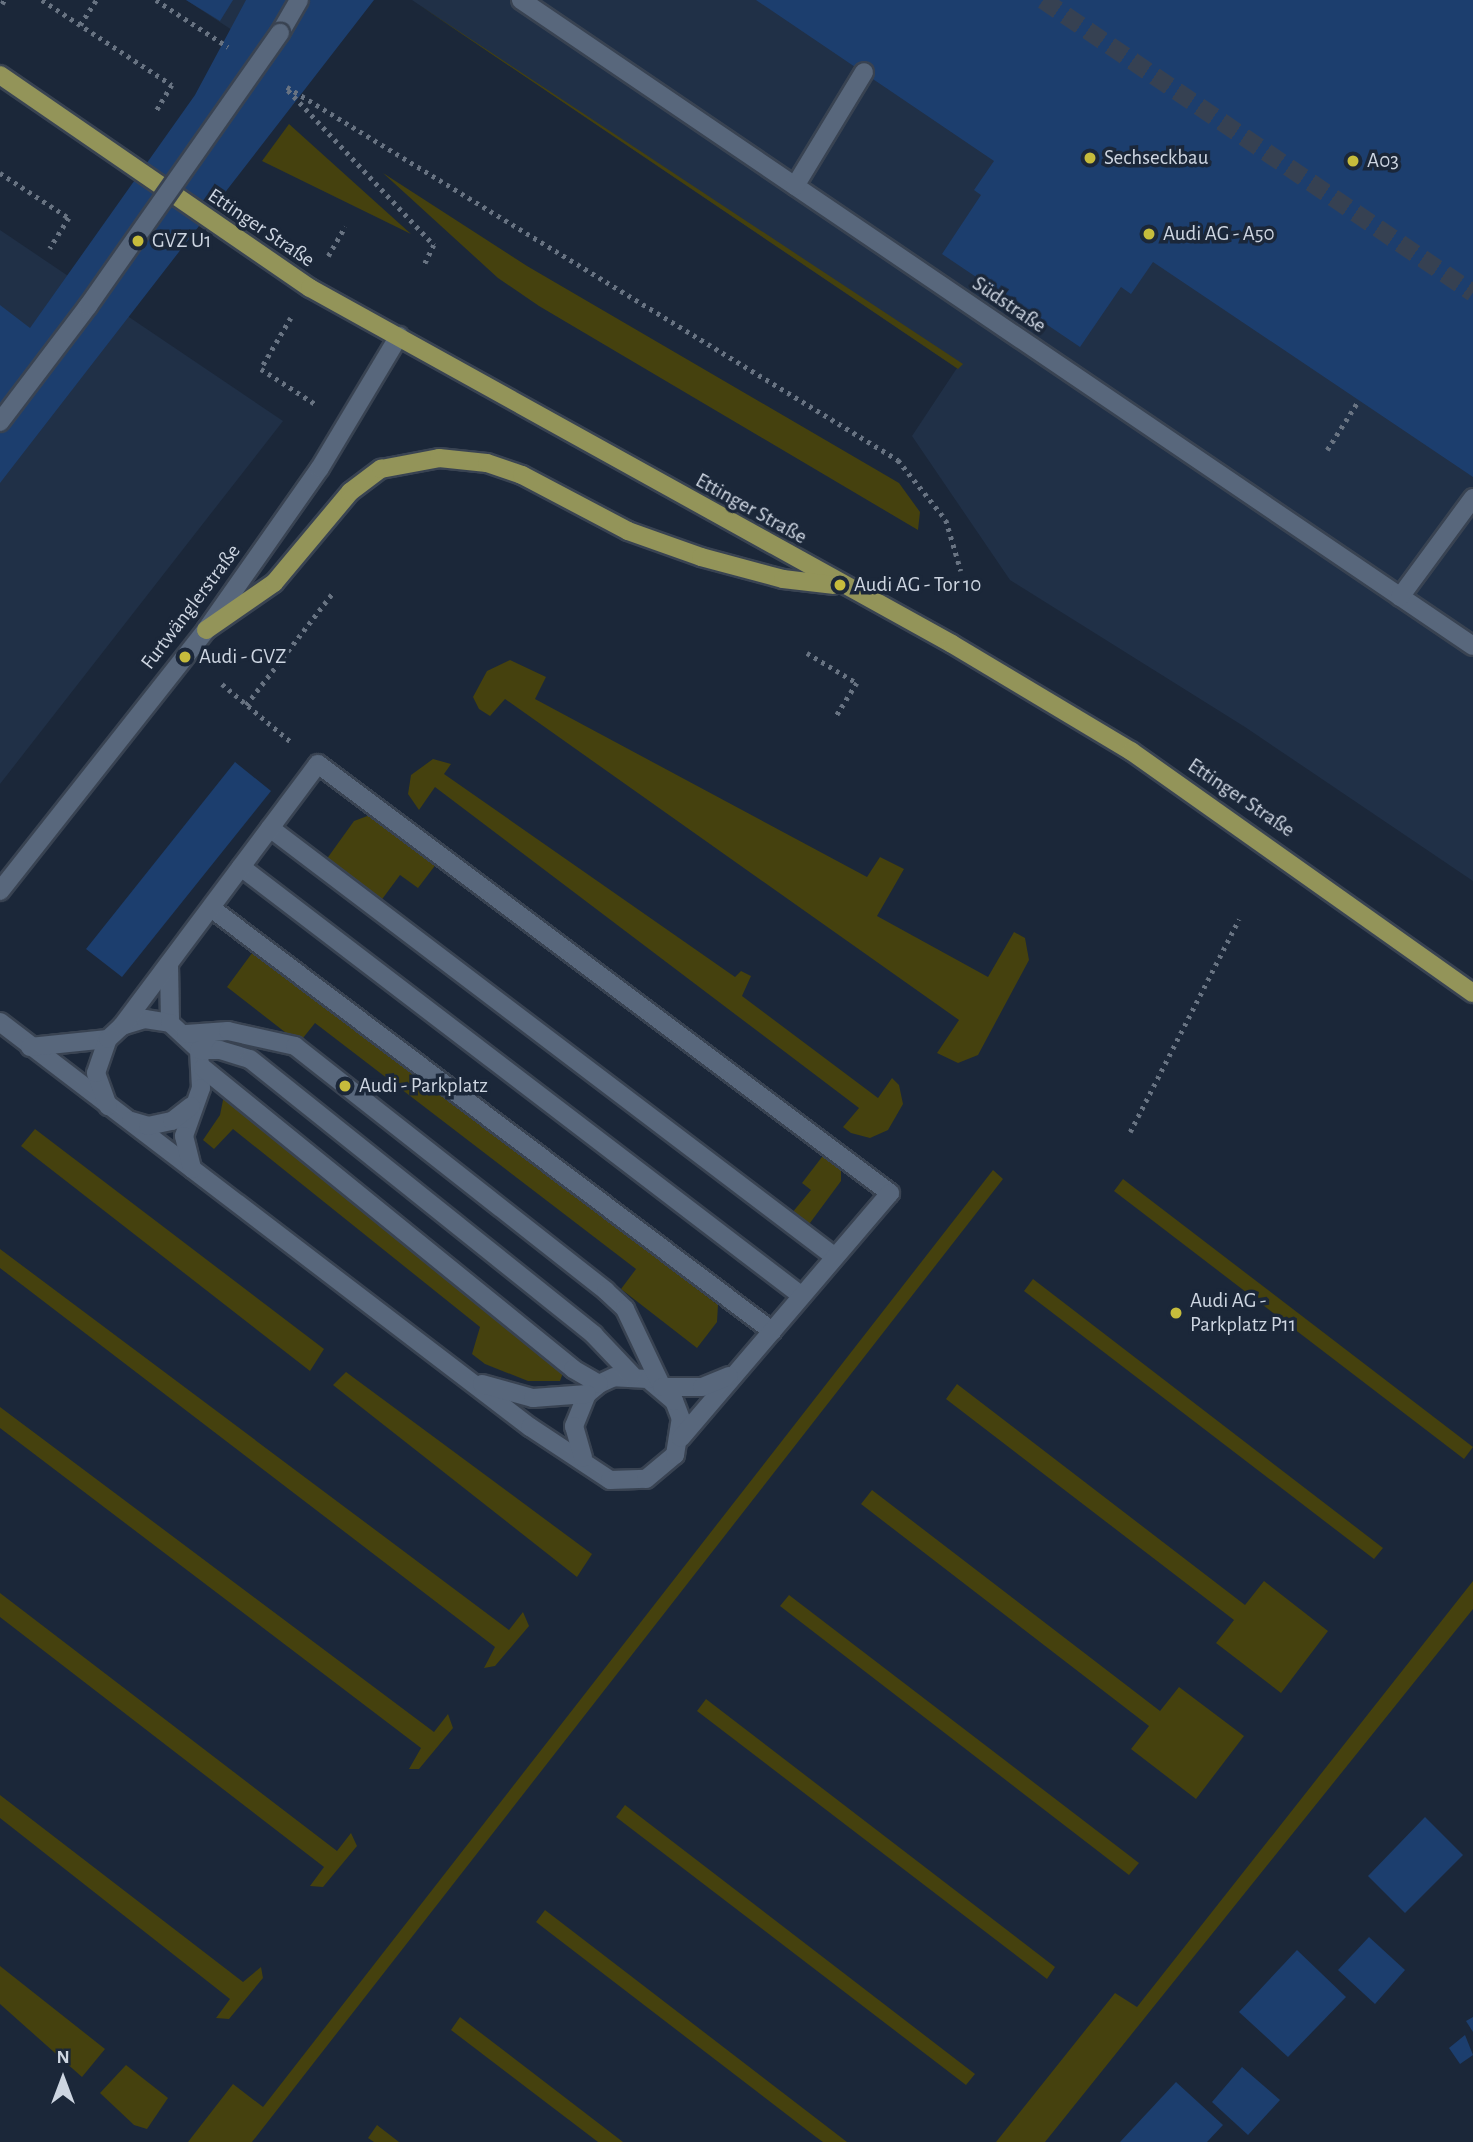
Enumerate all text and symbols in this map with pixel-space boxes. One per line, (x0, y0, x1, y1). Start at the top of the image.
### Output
place label: Sechseckbau (1104, 145, 1208, 171)
place label: A03 (1367, 148, 1399, 174)
marker: Sechseckbau (1082, 150, 1098, 166)
marker: A03 (1345, 153, 1361, 169)
street label: Ettinger Straße (203, 183, 319, 273)
place label: Audi AG - A50 (1163, 221, 1275, 247)
marker: Audi AG - A50 (1141, 226, 1157, 242)
place label: GVZ U1 (152, 228, 211, 254)
marker: GVZ U1 (130, 233, 146, 249)
street label: Südstraße (967, 271, 1051, 339)
street label: Ettinger Straße (691, 468, 811, 550)
street label: Furtwänglerstraße (136, 539, 246, 675)
place label: Audi AG - Tor 10 (854, 572, 981, 598)
marker: Audi AG - Tor 10 (832, 577, 848, 593)
place label: Audi - GVZ (199, 644, 286, 670)
marker: Audi - GVZ (177, 649, 193, 665)
street label: Ettinger Straße (1183, 753, 1299, 843)
place label: Audi - Parkplatz (359, 1073, 488, 1099)
marker: Audi - Parkplatz (337, 1078, 353, 1094)
place label: Audi AG - Parkplatz P11 (1190, 1288, 1296, 1338)
marker: Audi AG - Parkplatz P11 (1168, 1305, 1184, 1321)
north arrow (28, 2044, 98, 2114)
text: N (56, 2048, 70, 2067)

